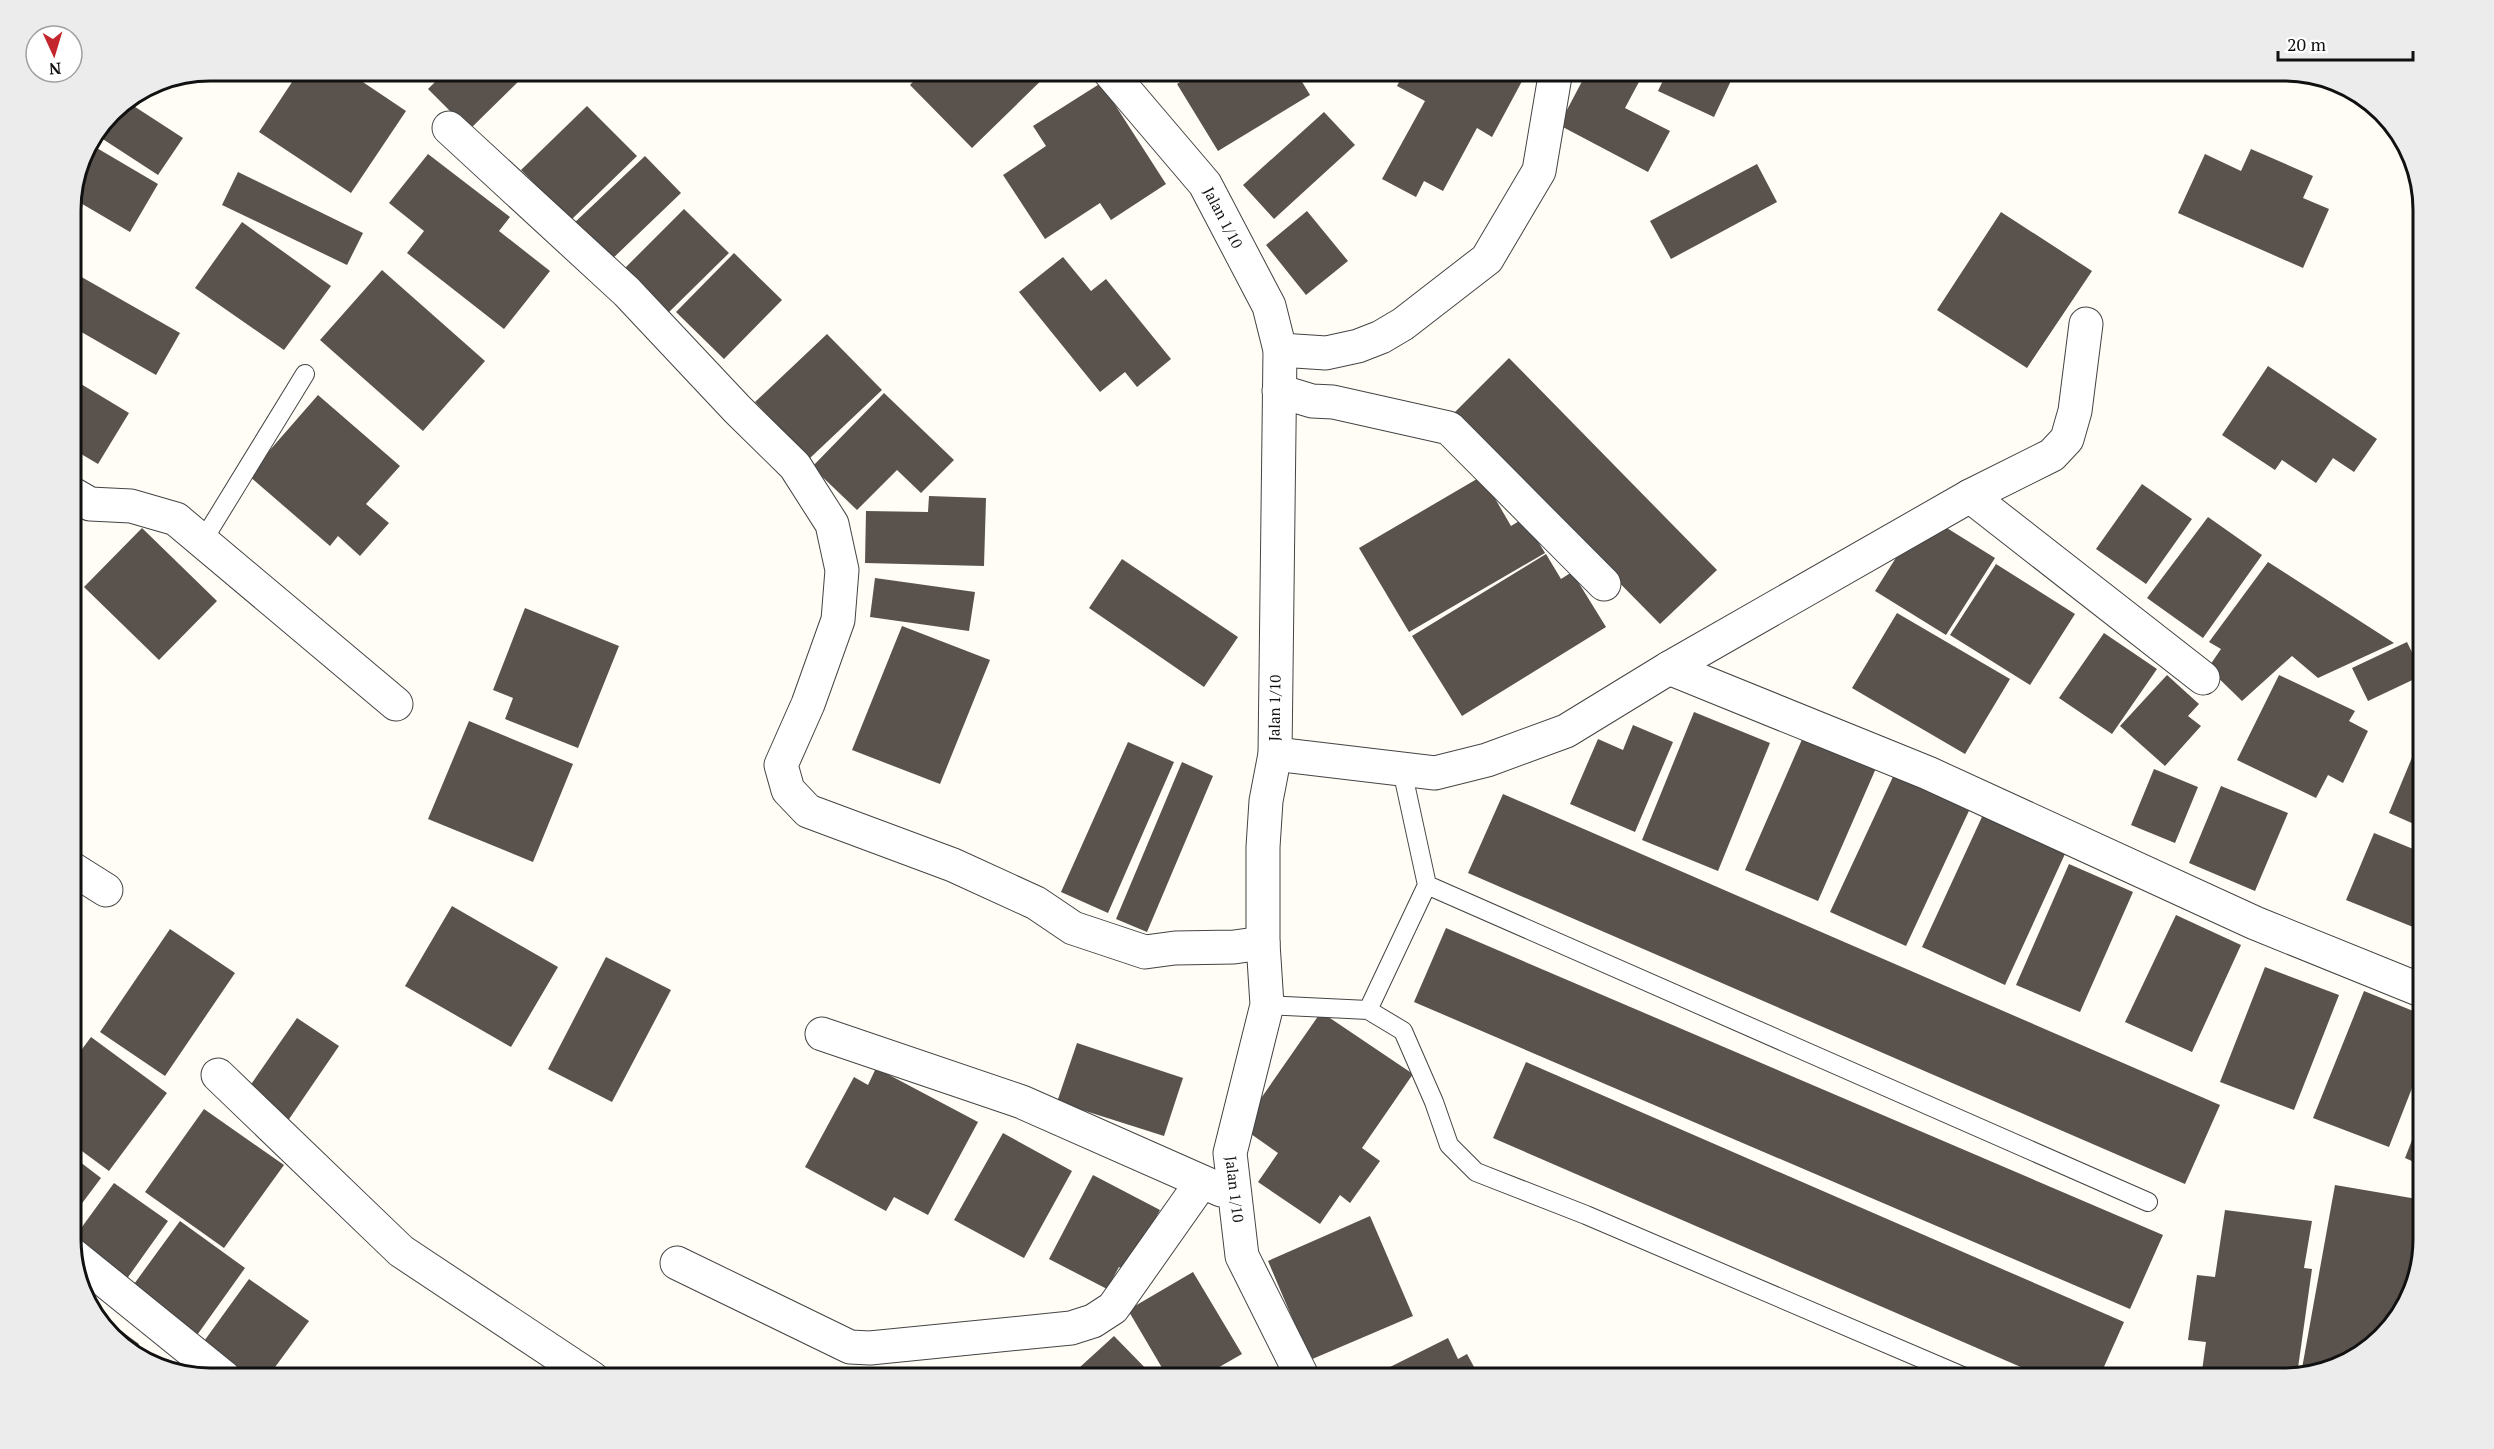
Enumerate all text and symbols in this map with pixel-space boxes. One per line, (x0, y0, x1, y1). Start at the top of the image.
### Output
north arrow (24, 24, 84, 84)
scale bar (2278, 24, 2413, 62)
text: 20 m (2287, 32, 2327, 56)
text: N (48, 58, 62, 80)
street label: Jalan 1/10 (1199, 183, 1248, 252)
street label: Jalan 1/10 (1263, 675, 1285, 741)
street label: Jalan 1/10 (1221, 1155, 1249, 1223)

